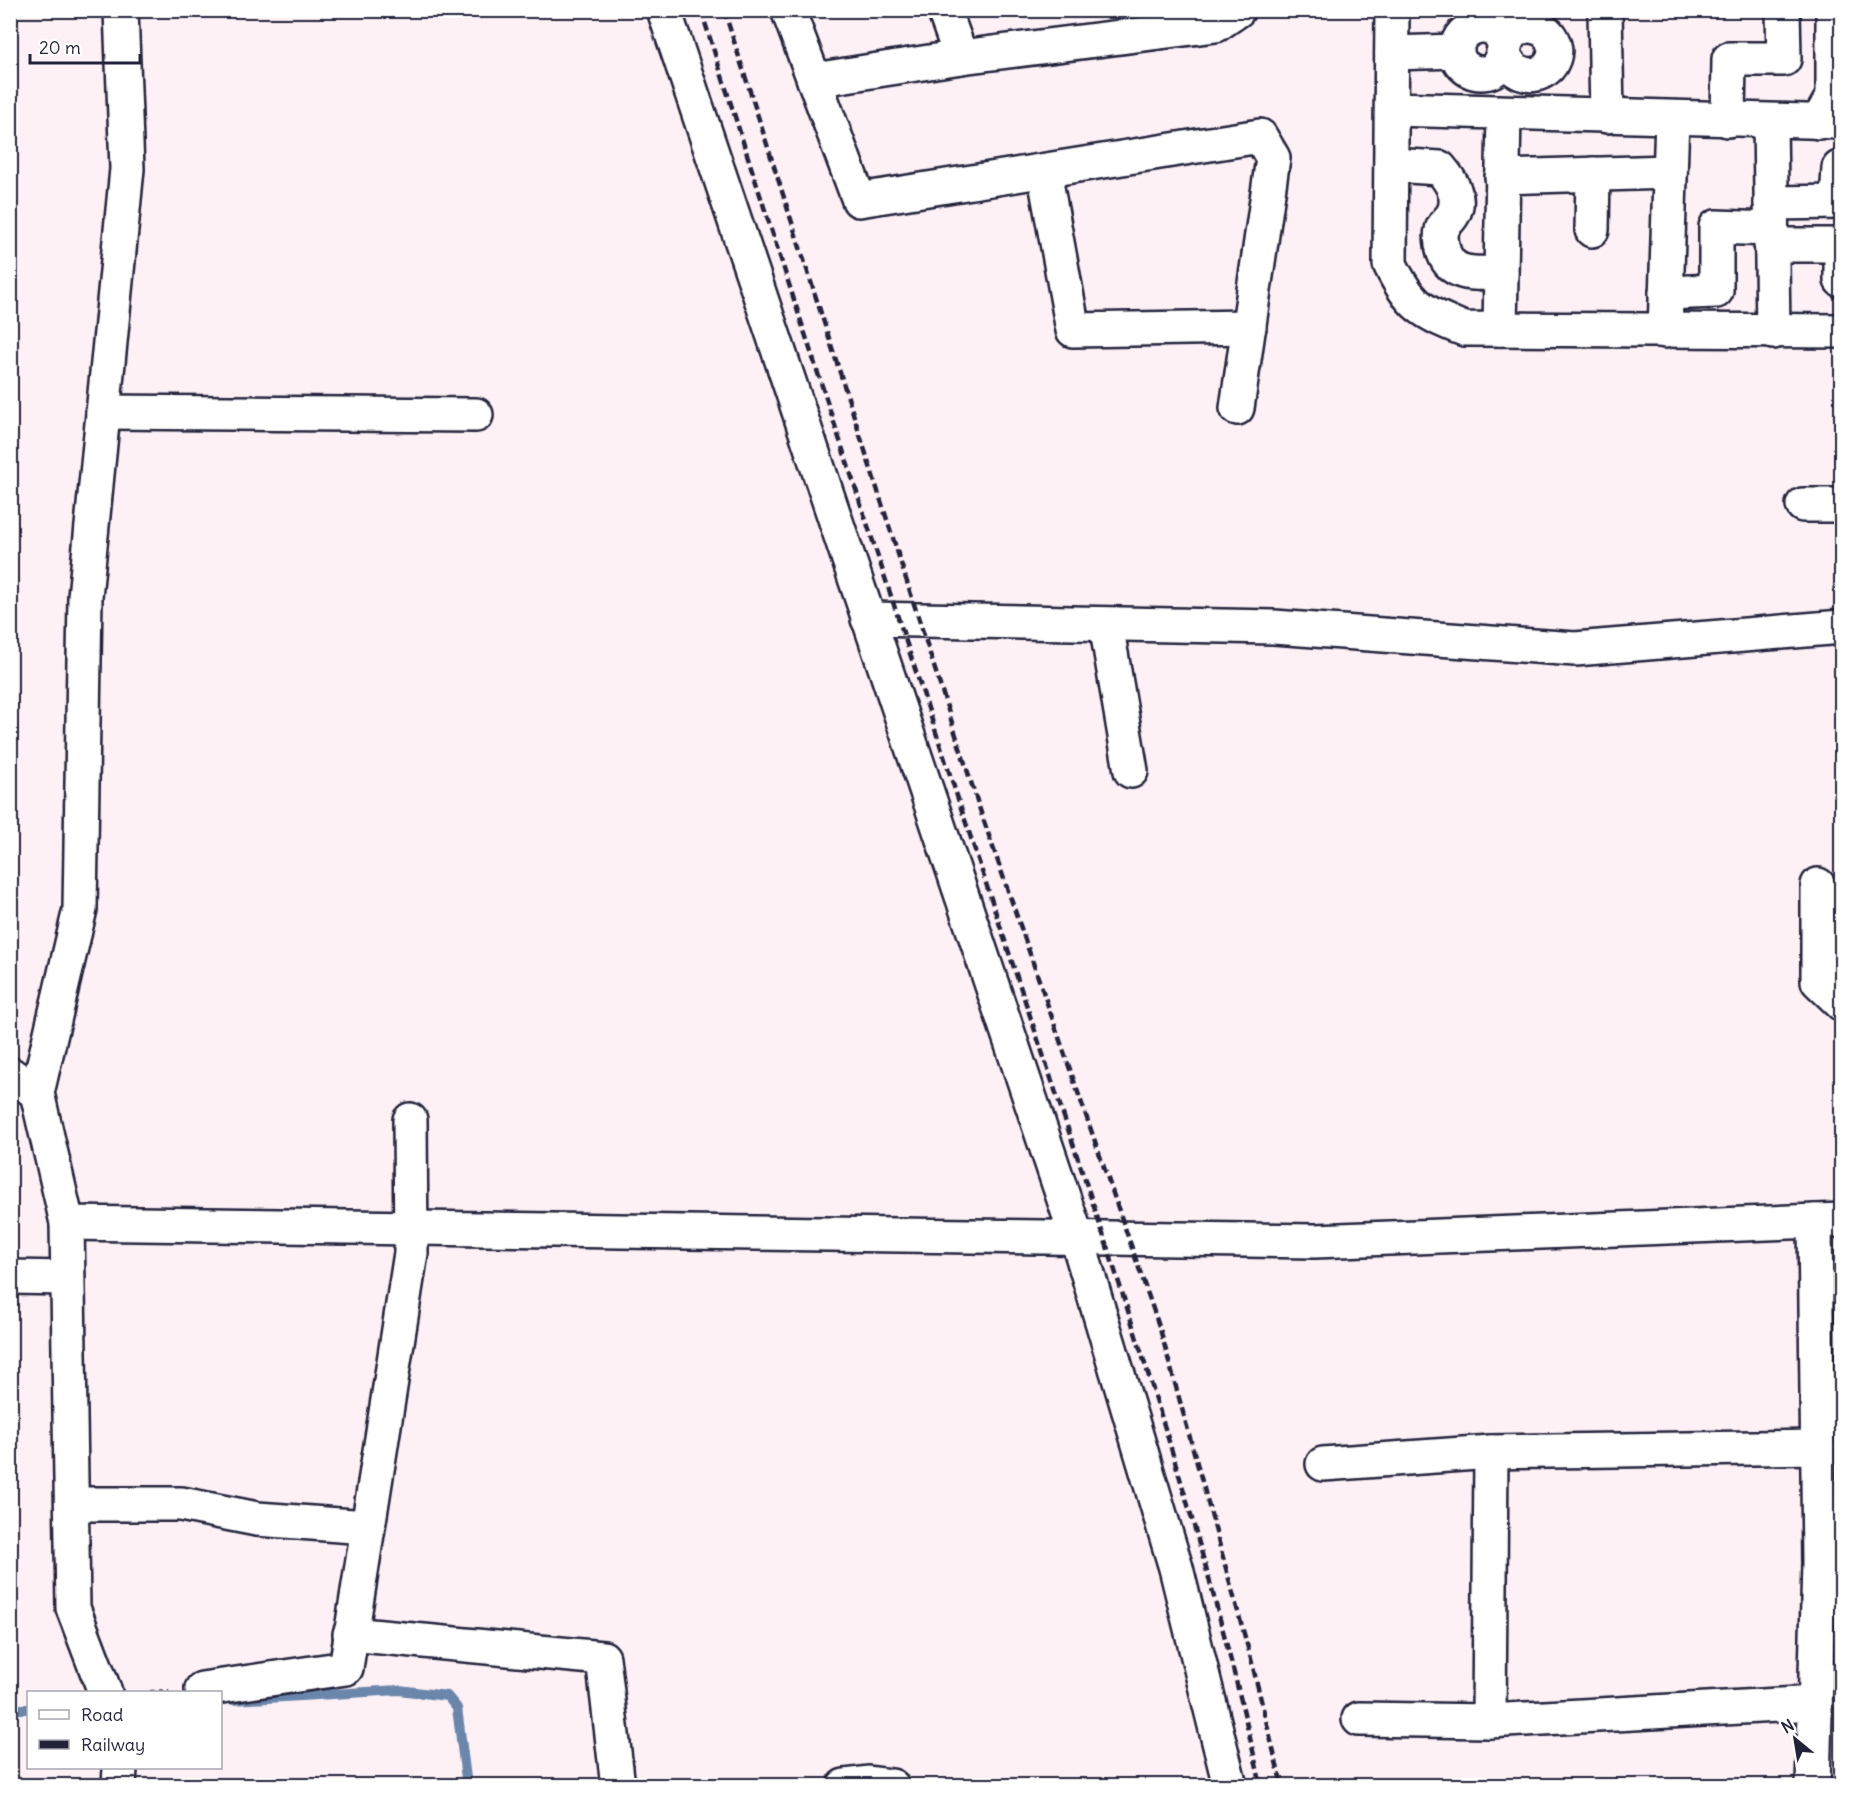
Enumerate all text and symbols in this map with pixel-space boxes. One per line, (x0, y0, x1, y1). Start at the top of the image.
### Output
scale bar (30, 27, 140, 65)
text: 20 m (39, 36, 81, 59)
legend (27, 1691, 222, 1769)
text: Road (81, 1703, 124, 1726)
north arrow (1765, 1709, 1825, 1769)
text: N (1778, 1715, 1797, 1737)
text: Railway (81, 1733, 145, 1756)

